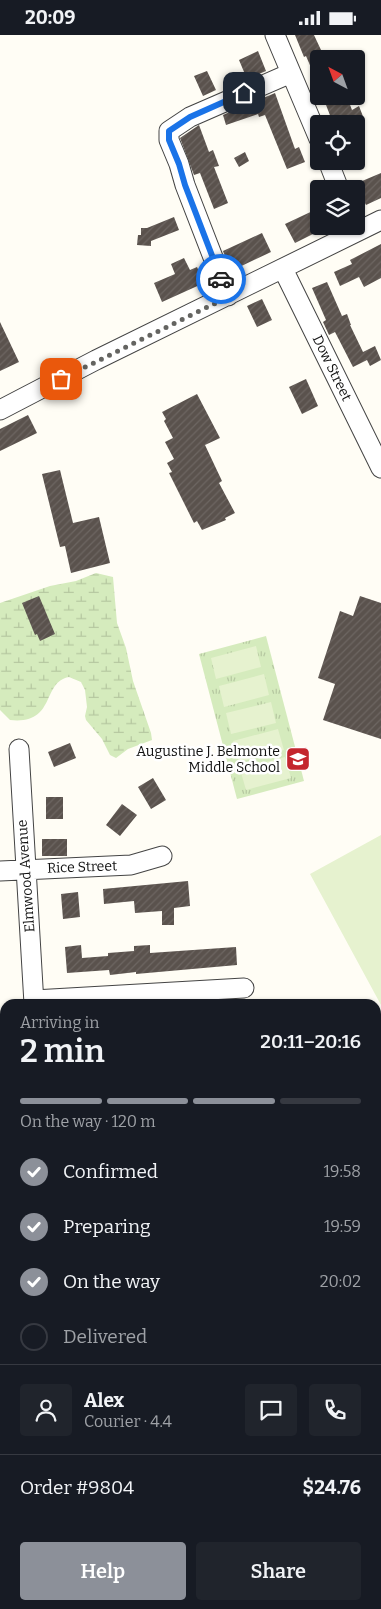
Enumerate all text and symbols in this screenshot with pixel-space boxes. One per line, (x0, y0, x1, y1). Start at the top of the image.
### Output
text: 20:09 (25, 6, 75, 29)
north arrow (310, 50, 365, 105)
map controls (310, 50, 365, 235)
pin (223, 72, 265, 114)
icon: home (230, 79, 258, 107)
button: locate (310, 115, 365, 170)
button: layers (310, 180, 365, 235)
courier (196, 254, 246, 304)
icon: car (207, 265, 235, 293)
street label: Dow Street (309, 332, 355, 404)
pin (40, 358, 82, 400)
icon: bag (47, 365, 75, 393)
place label: Augustine J. Belmonte Middle School (136, 743, 280, 776)
school or university icon: Augustine J. Belmonte Middle School (285, 746, 311, 772)
street label: Elmwood Avenue (14, 819, 38, 933)
street label: Rice Street (47, 857, 117, 877)
text: Arriving in (20, 1013, 99, 1032)
text: 20:11–20:16 (260, 1030, 361, 1053)
text: 2 min (20, 1032, 105, 1070)
text: On the way · 120 m (20, 1112, 155, 1131)
icon: check (20, 1158, 48, 1186)
text: Confirmed (63, 1160, 158, 1183)
text: 19:58 (324, 1162, 361, 1181)
icon: check (20, 1213, 48, 1241)
text: Preparing (63, 1215, 151, 1238)
text: 19:59 (324, 1217, 361, 1236)
icon: check (20, 1268, 48, 1296)
text: On the way (63, 1270, 160, 1293)
text: 20:02 (320, 1272, 361, 1291)
text: Delivered (63, 1325, 147, 1348)
button: person (20, 1384, 72, 1436)
button: chat (245, 1384, 297, 1436)
button: phone (309, 1384, 361, 1436)
text: Alex (84, 1389, 124, 1412)
text: Courier · 4.4 (84, 1412, 172, 1431)
text: Order #9804 (20, 1476, 134, 1499)
text: $24.76 (303, 1476, 361, 1499)
button: Help (20, 1542, 186, 1600)
button: Share (196, 1542, 361, 1600)

